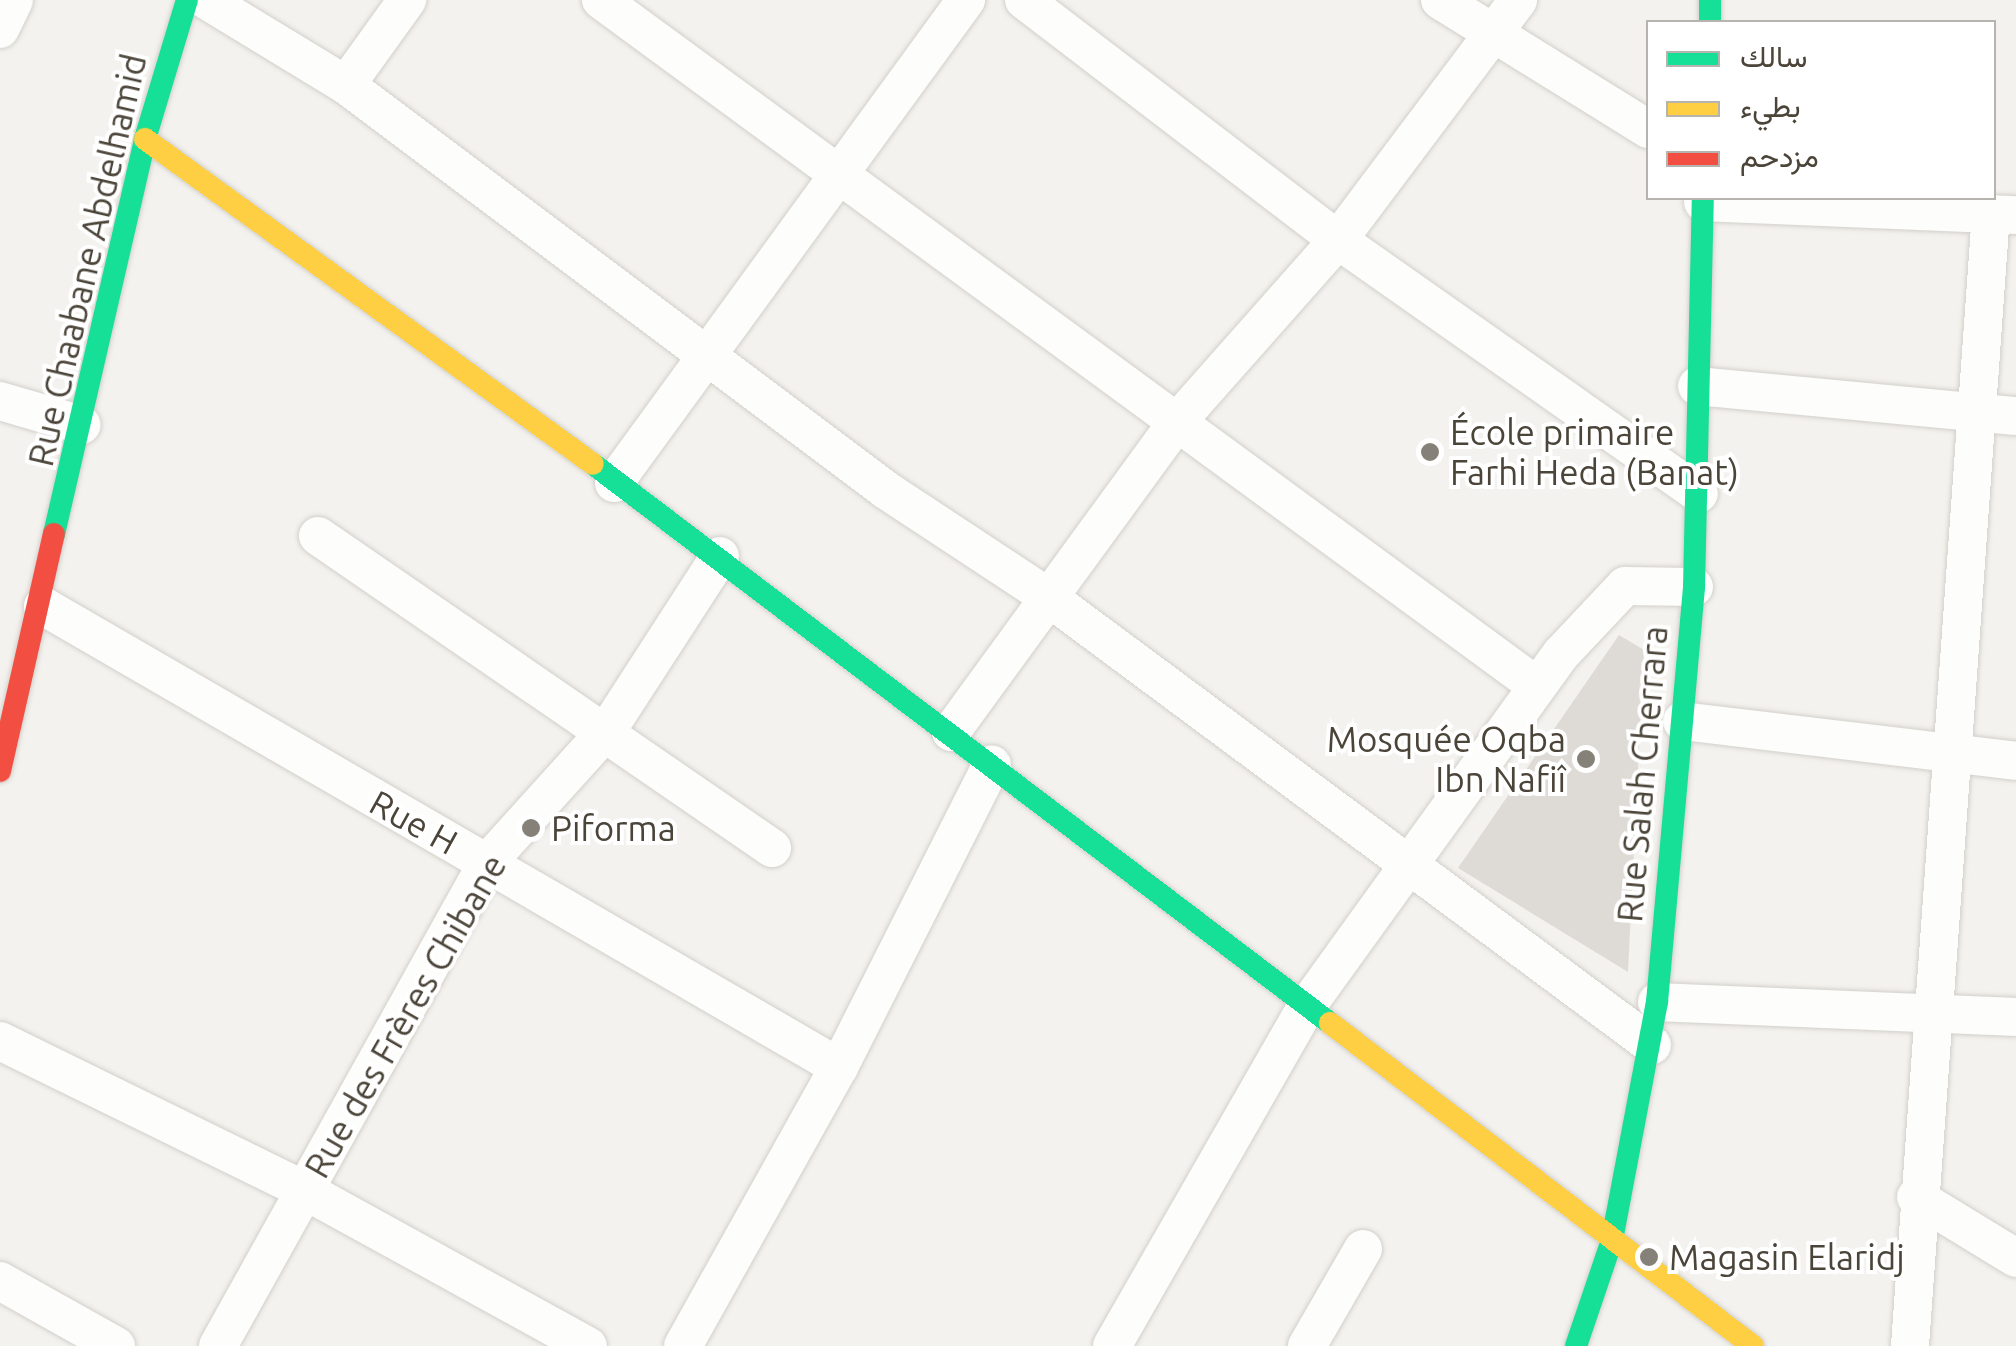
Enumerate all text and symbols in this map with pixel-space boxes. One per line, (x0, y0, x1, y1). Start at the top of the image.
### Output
legend (1646, 20, 1996, 200)
text: سالك (1740, 39, 1807, 73)
street label: Rue Chaabane Abdelhamid (19, 50, 155, 470)
text: بطيء (1740, 89, 1801, 123)
text: مزدحم (1740, 139, 1819, 173)
place label: École primaire Farhi Heda (Banat) (1450, 411, 1739, 493)
marker: École primaire Farhi Heda (Banat) (1419, 441, 1441, 463)
street label: Rue Salah Cherrara (1608, 624, 1676, 924)
place label: Mosquée Oqba Ibn Nafiî (1327, 718, 1566, 800)
marker: Mosquée Oqba Ibn Nafiî (1575, 748, 1597, 770)
street label: Rue H (363, 781, 465, 863)
place label: Piforma (551, 807, 676, 849)
marker: Piforma (520, 817, 542, 839)
street label: Rue des Frères Chibane (295, 847, 515, 1185)
place label: Magasin Elaridj (1669, 1236, 1905, 1278)
marker: Magasin Elaridj (1638, 1246, 1660, 1268)

